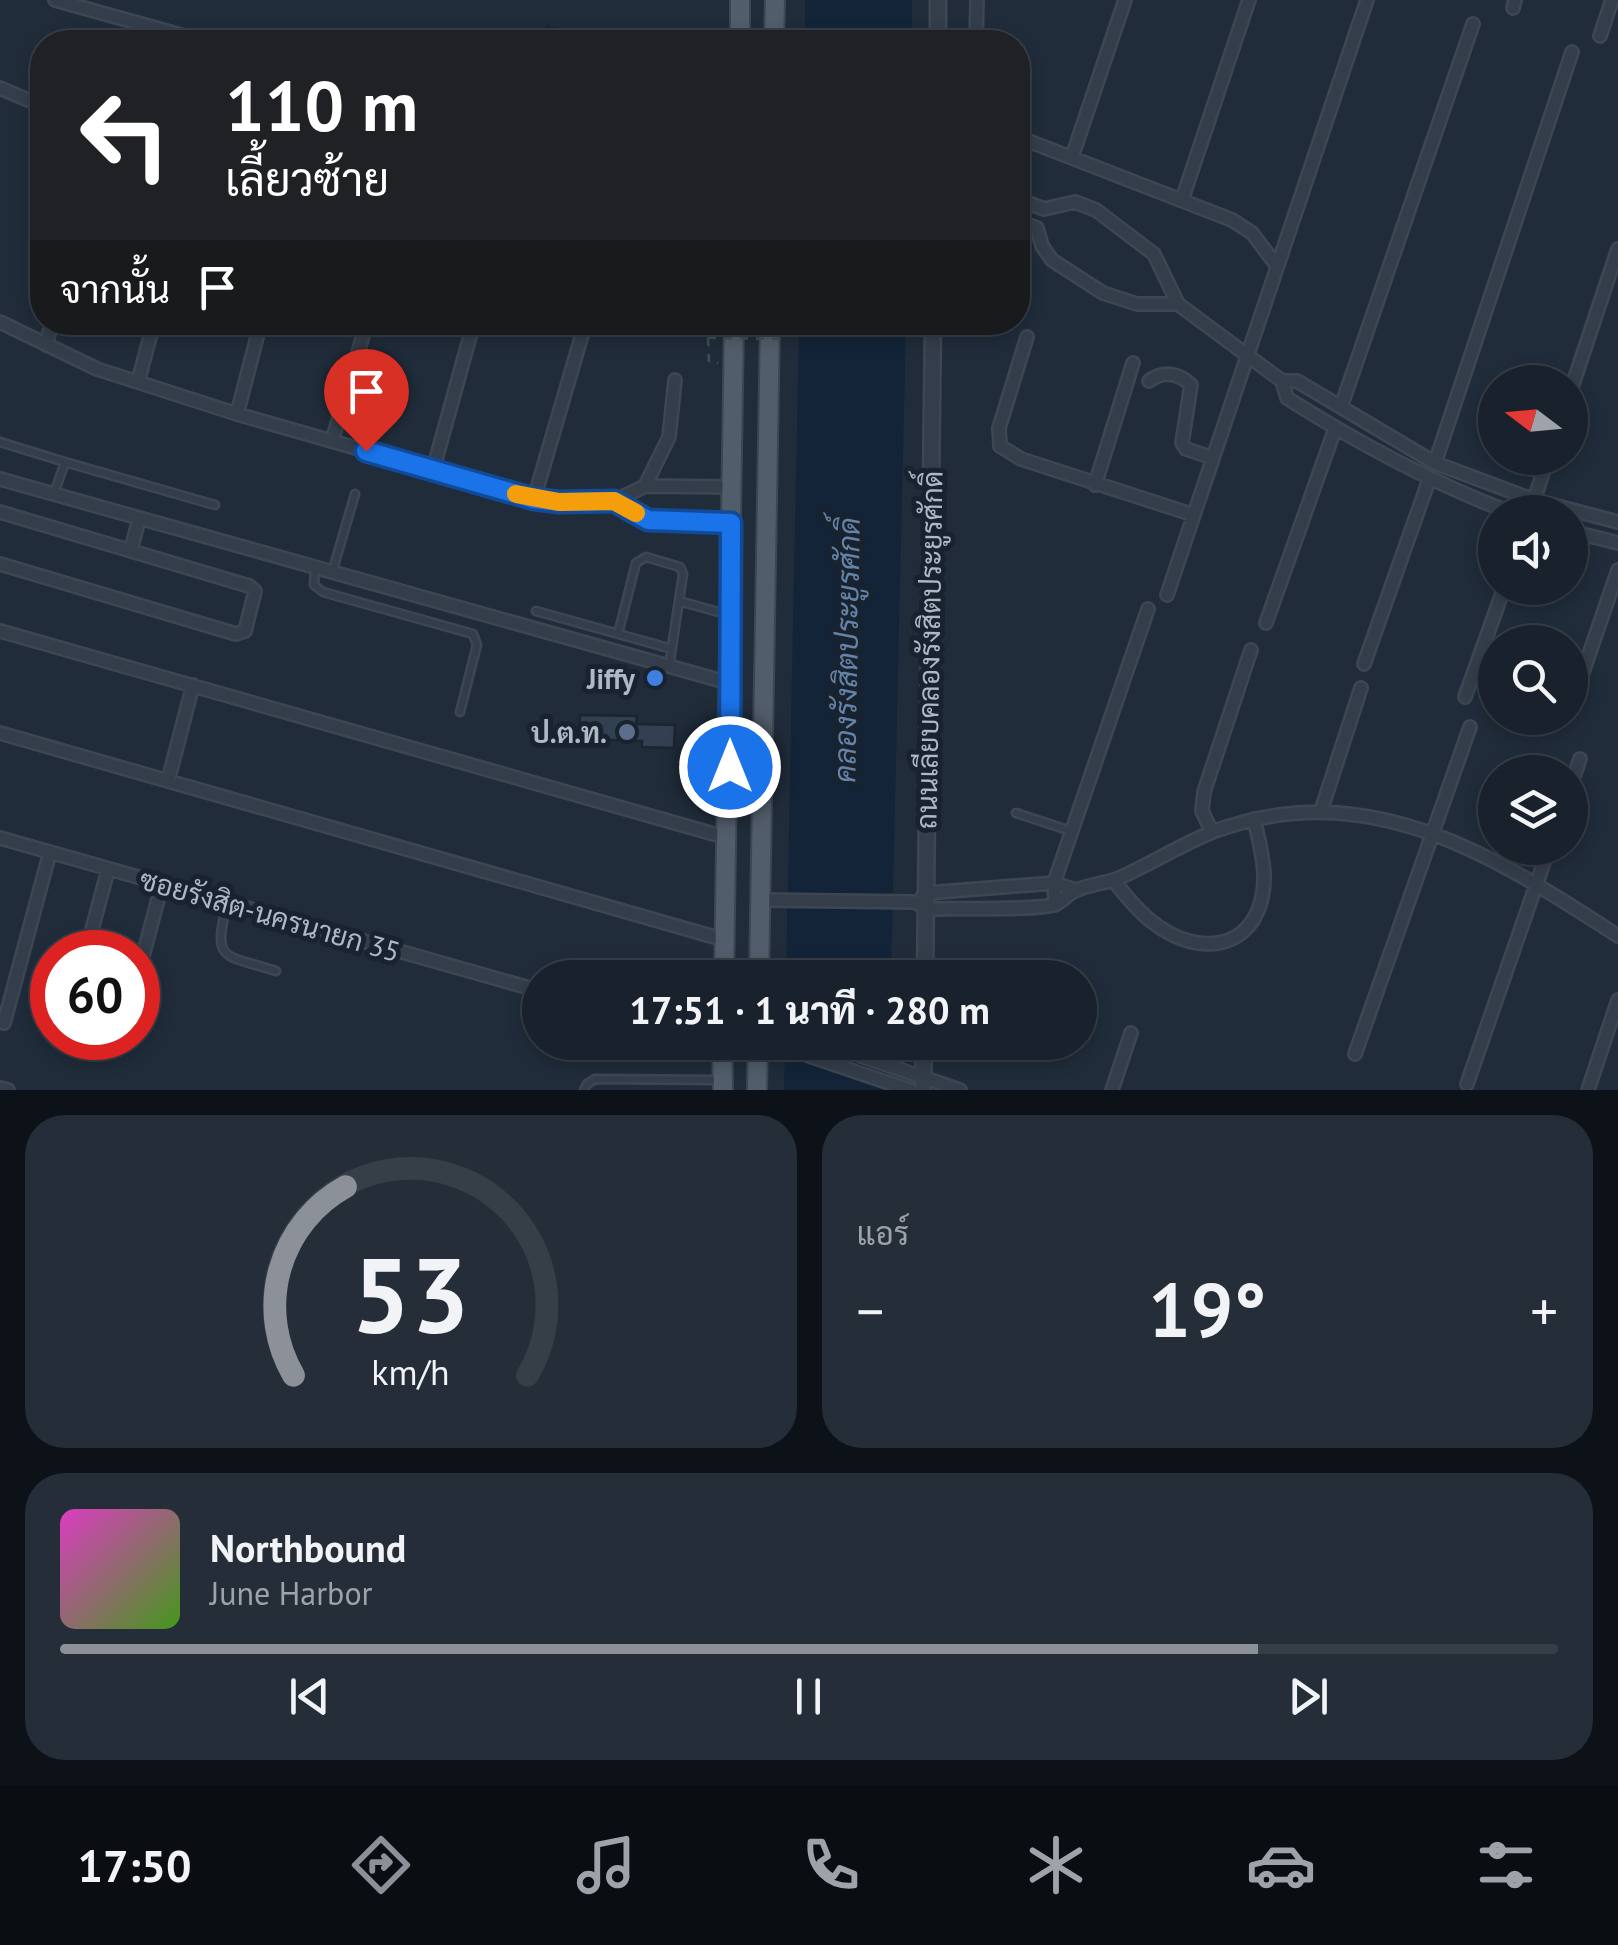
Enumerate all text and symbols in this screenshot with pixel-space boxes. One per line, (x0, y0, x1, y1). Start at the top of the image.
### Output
text: 110 m (225, 60, 418, 150)
icon: left (60, 70, 190, 200)
text: เลี้ยวซ้าย (225, 150, 389, 208)
icon: arrive (190, 260, 245, 315)
text: จากนั้น (60, 264, 170, 313)
pin (324, 349, 409, 452)
icon: arrive (339, 364, 394, 419)
north arrow (1478, 365, 1588, 475)
map controls (1478, 365, 1588, 865)
street label: ถนนเลียบคลองรังสิตประยูรศักดิ์ (903, 470, 953, 830)
button: sound (1478, 495, 1588, 605)
water label: คลองรังสิตประยูรศักดิ์ (819, 511, 870, 783)
button: search (1478, 625, 1588, 735)
place label: Jiffy (586, 660, 636, 697)
marker: Jiffy (644, 667, 666, 689)
place label: ป.ต.ท. (531, 714, 607, 751)
position arrow (678, 715, 782, 819)
marker: ป.ต.ท. (616, 721, 638, 743)
button: layers (1478, 755, 1588, 865)
street label: ซอยรังสิต-นครนายก 35 (136, 860, 404, 970)
speed limit sign: 60 (30, 930, 160, 1060)
text: 17:51 · 1 นาที · 280 m (629, 985, 990, 1034)
text: แอร์ (857, 1212, 909, 1254)
text: 53 (352, 1227, 470, 1362)
text: 19° (1148, 1261, 1266, 1358)
text: − (857, 1275, 884, 1346)
text: + (1530, 1275, 1558, 1346)
text: km/h (372, 1349, 450, 1395)
text: Northbound (210, 1523, 406, 1572)
text: June Harbor (210, 1572, 372, 1614)
icon: previous (282, 1669, 337, 1724)
icon: pause (781, 1669, 836, 1724)
icon: next (1281, 1669, 1336, 1724)
icon: directions (346, 1830, 416, 1900)
icon: music (571, 1830, 641, 1900)
icon: phone (796, 1830, 866, 1900)
icon: climate (1021, 1830, 1091, 1900)
icon: car (1246, 1830, 1316, 1900)
icon: filters (1471, 1830, 1541, 1900)
text: 17:50 (77, 1836, 192, 1894)

